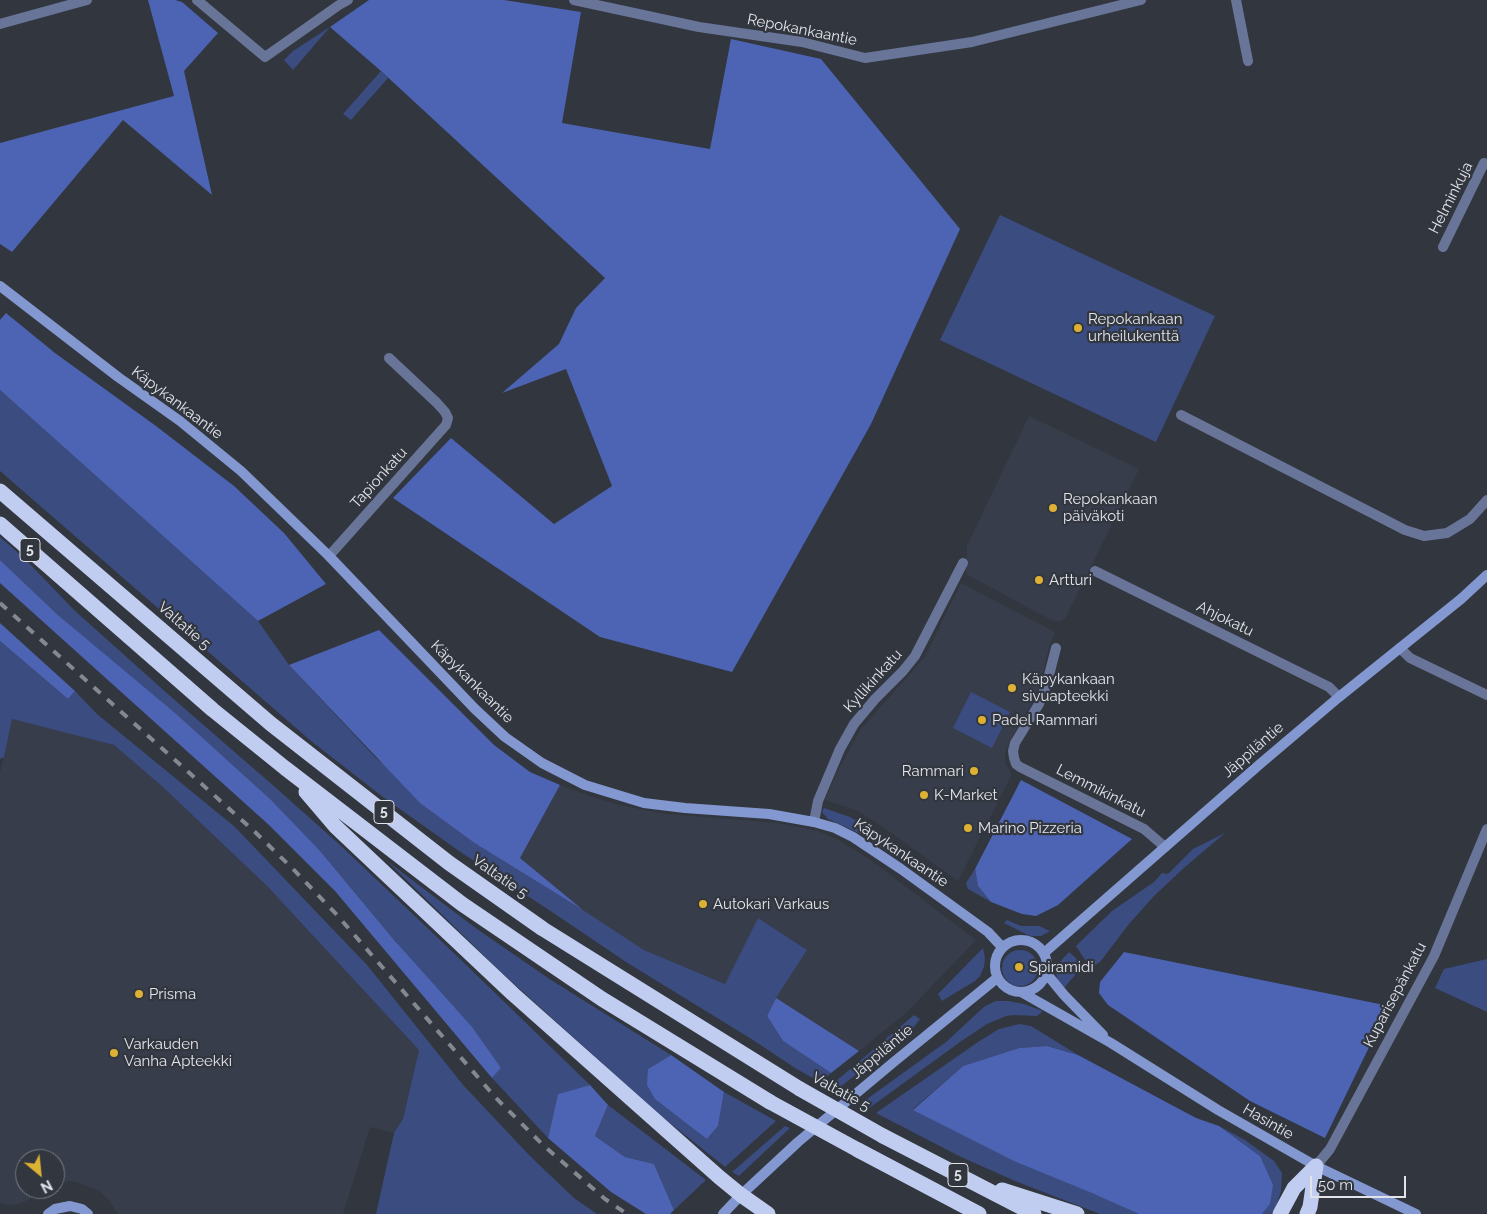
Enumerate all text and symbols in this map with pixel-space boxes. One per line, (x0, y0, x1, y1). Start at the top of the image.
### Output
street label: Repokankaantie (746, 11, 858, 49)
street label: Helminkuja (1425, 159, 1477, 237)
place label: Repokankaan urheilukenttä (1088, 310, 1182, 345)
marker: Repokankaan urheilukenttä (1072, 322, 1084, 334)
street label: Käpykankaantie (128, 363, 226, 443)
street label: Tapionkatu (347, 444, 411, 512)
place label: Repokankaan päiväkoti (1063, 490, 1157, 525)
marker: Repokankaan päiväkoti (1047, 502, 1059, 514)
road number: 5 (20, 538, 40, 562)
place label: Artturi (1049, 571, 1092, 589)
marker: Artturi (1033, 574, 1045, 586)
street label: Valtatie 5 (154, 598, 214, 654)
street label: Ahjokatu (1194, 598, 1256, 640)
street label: Käpykankaantie (427, 637, 517, 727)
street label: Kyllikinkatu (840, 646, 906, 716)
place label: Käpykankaan sivuapteekki (1022, 670, 1115, 705)
marker: Käpykankaan sivuapteekki (1006, 682, 1018, 694)
place label: Padel Rammari (992, 711, 1098, 729)
marker: Padel Rammari (976, 714, 988, 726)
street label: Jäppiläntie (1219, 719, 1287, 781)
street label: Lemmikinkatu (1053, 761, 1149, 821)
place label: Rammari (902, 762, 964, 780)
marker: Rammari (968, 765, 980, 777)
place label: K-Market (934, 786, 998, 804)
marker: K-Market (918, 789, 930, 801)
road number: 5 (374, 800, 394, 824)
street label: Käpykankaantie (850, 815, 952, 891)
place label: Marino Pizzeria (978, 819, 1082, 837)
marker: Marino Pizzeria (962, 822, 974, 834)
street label: Valtatie 5 (469, 851, 531, 903)
place label: Autokari Varkaus (713, 895, 829, 913)
marker: Autokari Varkaus (697, 898, 709, 910)
street label: Kuparisepänkatu (1360, 939, 1430, 1051)
place label: Spiramidi (1029, 958, 1094, 976)
marker: Spiramidi (1013, 961, 1025, 973)
place label: Prisma (149, 985, 196, 1003)
marker: Prisma (133, 988, 145, 1000)
street label: Jäppiläntie (847, 1021, 917, 1083)
place label: Varkauden Vanha Apteekki (124, 1035, 232, 1070)
marker: Varkauden Vanha Apteekki (108, 1047, 120, 1059)
street label: Valtatie 5 (809, 1069, 873, 1115)
street label: Hasintie (1239, 1100, 1297, 1144)
north arrow (15, 1149, 65, 1199)
road number: 5 (948, 1164, 968, 1186)
scale bar (1312, 1166, 1408, 1198)
text: 50 m (1318, 1176, 1353, 1194)
text: N (38, 1177, 55, 1196)

